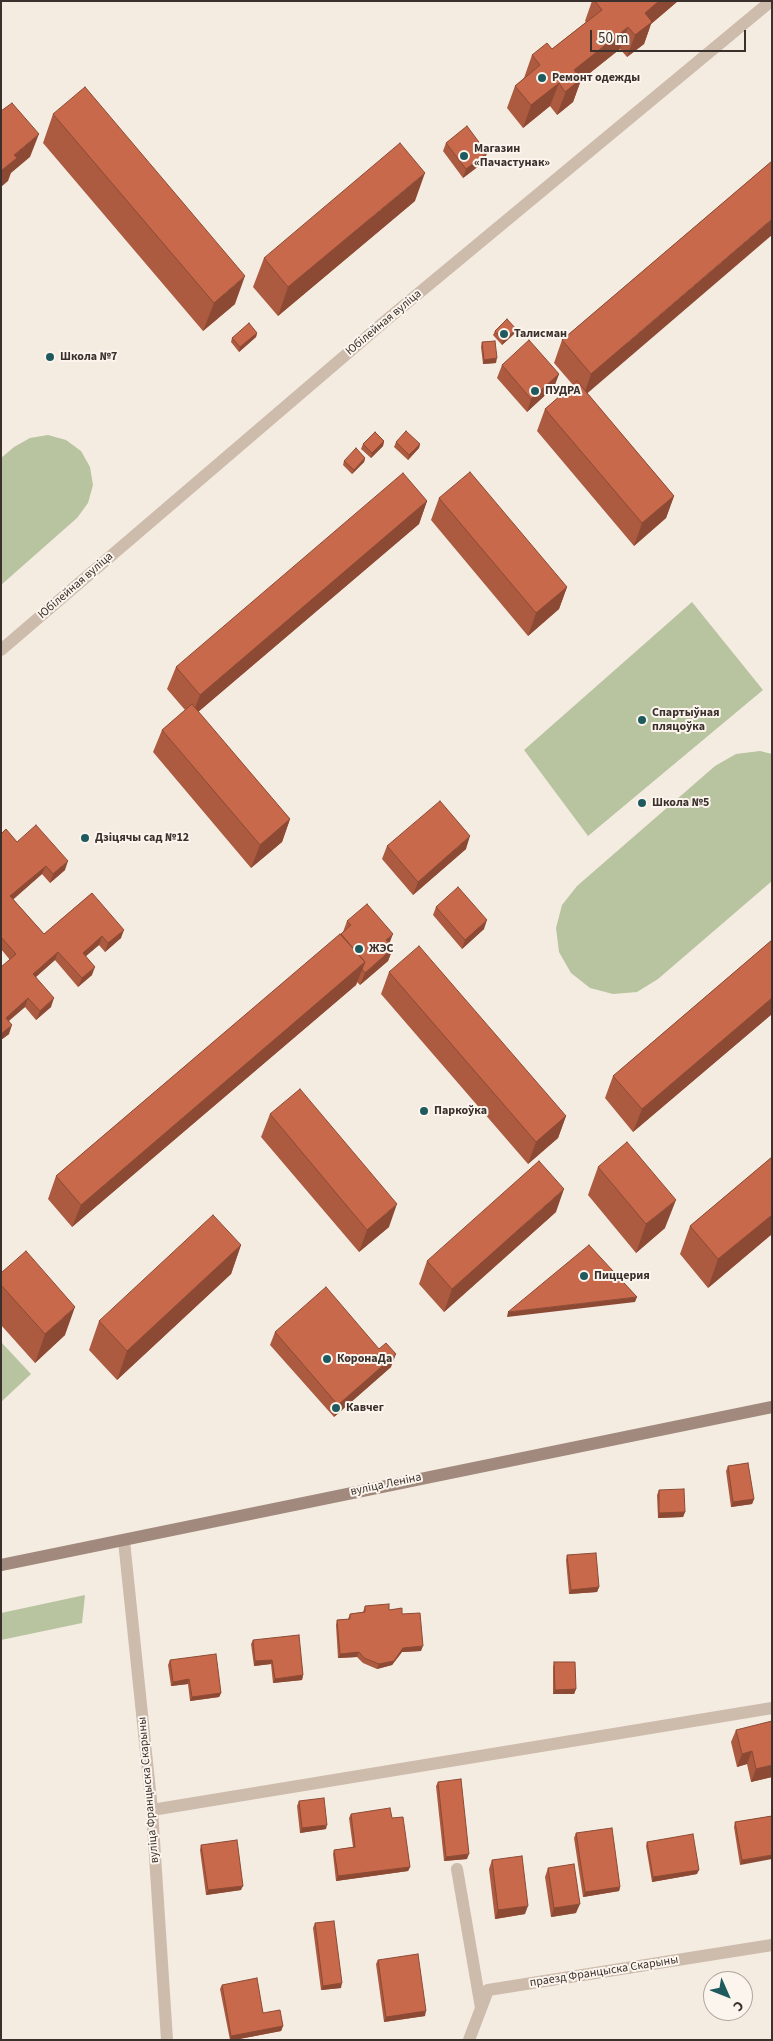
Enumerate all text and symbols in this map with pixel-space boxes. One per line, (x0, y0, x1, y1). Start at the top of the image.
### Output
scale bar (593, 20, 749, 52)
text: 50 m (598, 28, 628, 49)
place label: Ремонт одежды (552, 71, 640, 85)
marker: Ремонт одежды (536, 72, 548, 84)
place label: Магазин «Пачастунак» (474, 142, 550, 170)
marker: Магазин «Пачастунак» (458, 150, 470, 162)
street label: Юбілейная вуліца (343, 287, 425, 359)
place label: Талисман (514, 327, 567, 341)
marker: Талисман (498, 328, 510, 340)
place label: Школа №7 (60, 350, 117, 364)
marker: Школа №7 (44, 351, 56, 363)
place label: ПУДРА (545, 384, 580, 398)
marker: ПУДРА (529, 385, 541, 397)
street label: Юбілейная вуліца (36, 550, 116, 622)
place label: Спартыўная пляцоўка (652, 706, 720, 734)
marker: Спартыўная пляцоўка (636, 714, 648, 726)
place label: Школа №5 (652, 796, 709, 810)
marker: Школа №5 (636, 797, 648, 809)
place label: Дзіцячы сад №12 (95, 831, 189, 845)
marker: Дзіцячы сад №12 (79, 832, 91, 844)
place label: ЖЭС (369, 942, 393, 956)
marker: ЖЭС (353, 943, 365, 955)
place label: Паркоўка (434, 1104, 487, 1118)
marker: Паркоўка (418, 1105, 430, 1117)
place label: Пиццерия (594, 1269, 650, 1283)
marker: Пиццерия (578, 1270, 590, 1282)
place label: КоронаДа (337, 1352, 392, 1366)
marker: КоронаДа (321, 1353, 333, 1365)
place label: Кавчег (346, 1401, 384, 1415)
marker: Кавчег (330, 1402, 342, 1414)
street label: вуліца Леніна (349, 1470, 423, 1500)
street label: вуліца Францыска Скарыны (135, 1716, 163, 1864)
street label: праезд Францыска Скарыны (529, 1953, 679, 1991)
north arrow (703, 1971, 753, 2021)
text: С (728, 1996, 748, 2016)

